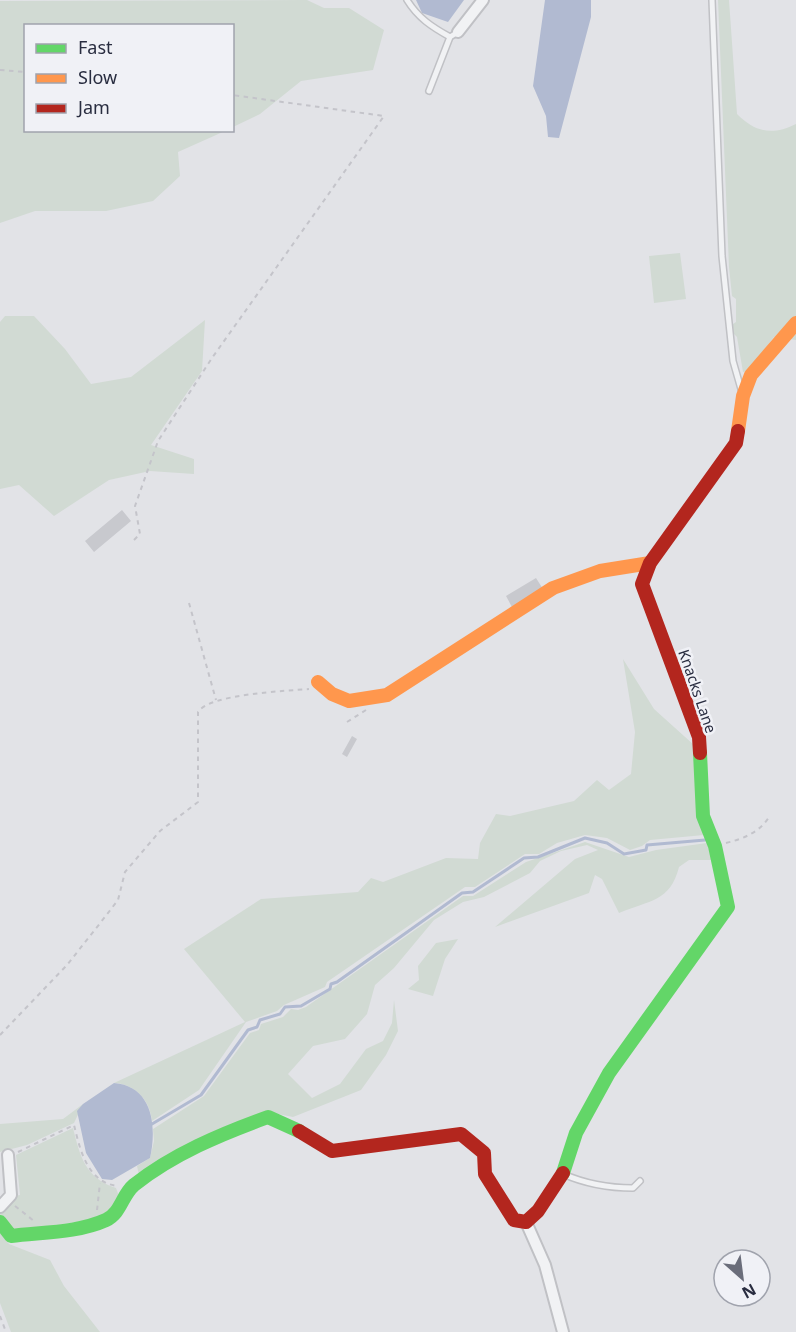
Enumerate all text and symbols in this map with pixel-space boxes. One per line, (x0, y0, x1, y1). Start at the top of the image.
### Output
legend (24, 24, 234, 132)
text: Fast (78, 35, 113, 59)
text: Slow (78, 65, 117, 89)
text: Jam (76, 95, 110, 119)
street label: Knacks Lane (674, 646, 722, 736)
north arrow (712, 1248, 772, 1308)
text: N (738, 1278, 760, 1304)

